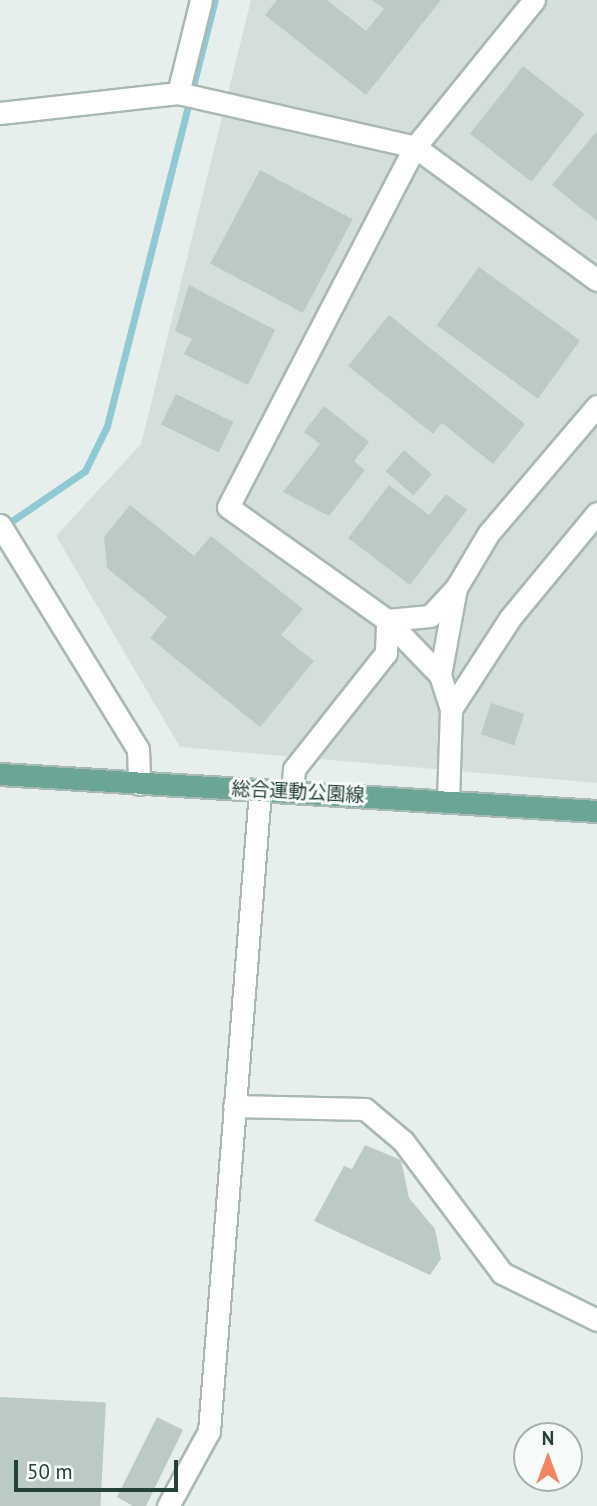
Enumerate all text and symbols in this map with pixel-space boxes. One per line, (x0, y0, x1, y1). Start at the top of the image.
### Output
street label: 総合運動公園線 (231, 777, 365, 807)
north arrow (513, 1422, 583, 1492)
text: N (542, 1426, 554, 1450)
scale bar (18, 1446, 182, 1490)
text: 50 m (27, 1458, 73, 1485)

